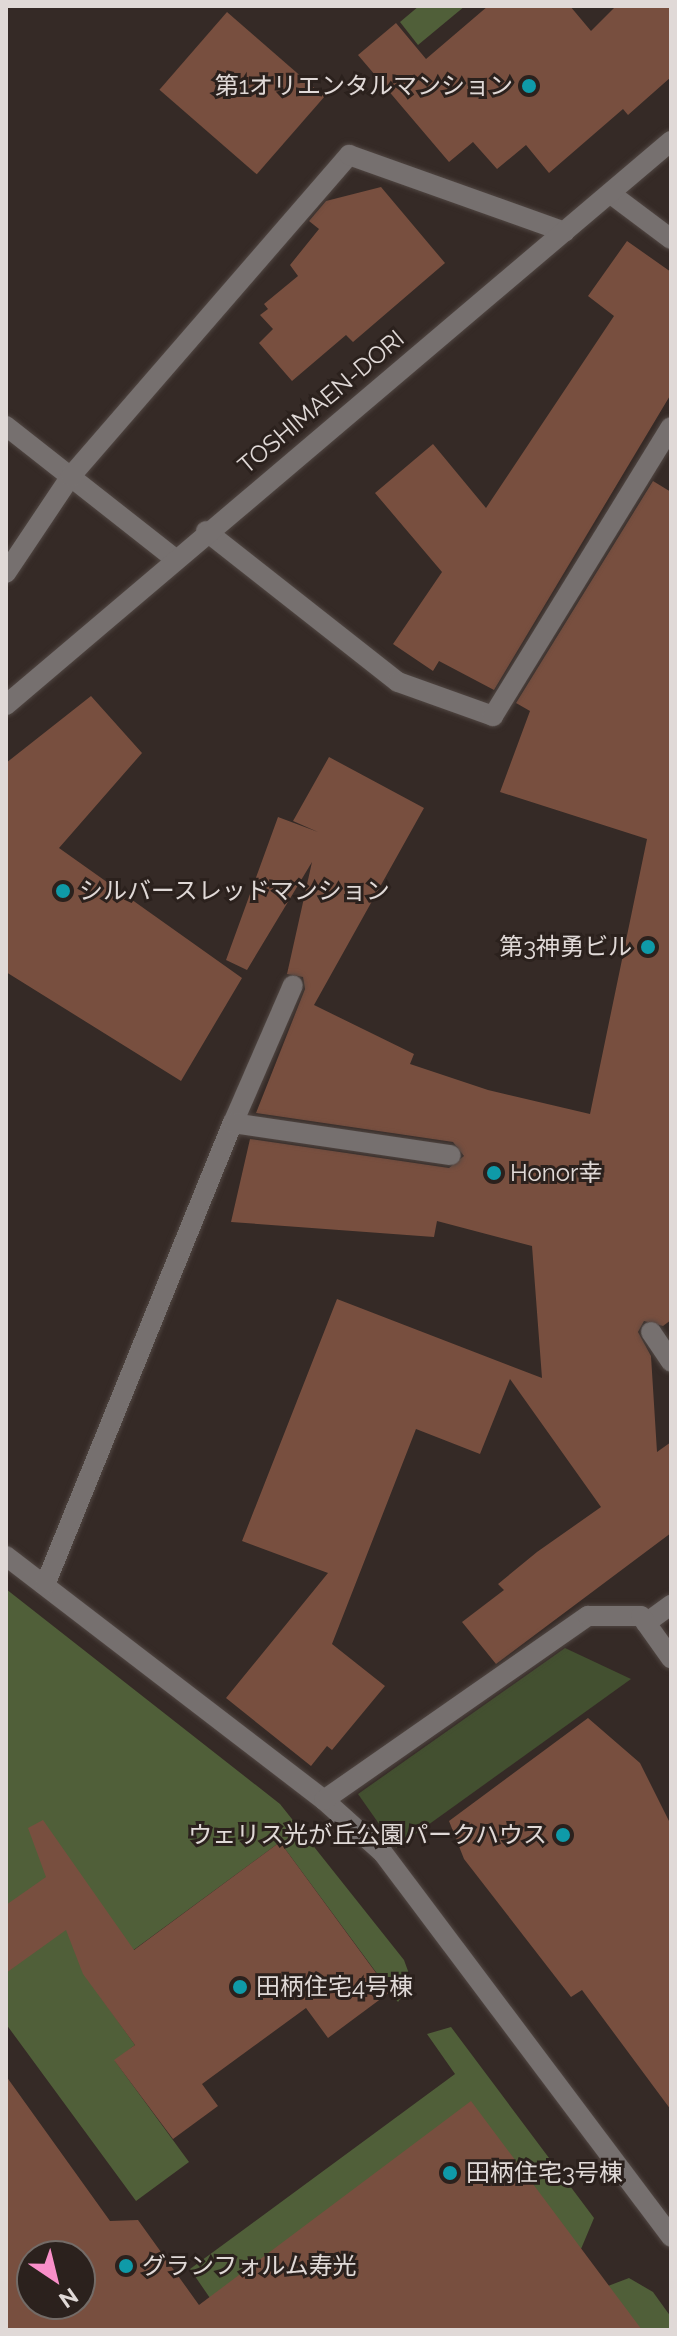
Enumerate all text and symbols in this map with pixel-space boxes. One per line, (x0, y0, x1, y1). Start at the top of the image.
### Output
place label: 第1オリエンタルマンション (215, 72, 513, 100)
marker: 第1オリエンタルマンション (520, 77, 538, 95)
street label: TOSHIMAEN-DORI (232, 324, 410, 480)
place label: シルバースレッドマンション (79, 877, 391, 905)
marker: シルバースレッドマンション (54, 882, 72, 900)
place label: 第3神勇ビル (499, 933, 632, 961)
marker: 第3神勇ビル (639, 938, 657, 956)
place label: Honor幸 (510, 1159, 602, 1187)
marker: Honor幸 (485, 1164, 503, 1182)
place label: ウェリス光が丘公園パークハウス (187, 1821, 547, 1849)
marker: ウェリス光が丘公園パークハウス (554, 1826, 572, 1844)
place label: 田柄住宅4号棟 (256, 1973, 413, 2001)
marker: 田柄住宅4号棟 (231, 1978, 249, 1996)
place label: 田柄住宅3号棟 (466, 2159, 623, 2187)
marker: 田柄住宅3号棟 (441, 2164, 459, 2182)
north arrow (16, 2240, 96, 2320)
place label: グランフォルム寿光 (142, 2252, 358, 2280)
marker: グランフォルム寿光 (117, 2257, 135, 2275)
text: N (54, 2283, 83, 2313)

